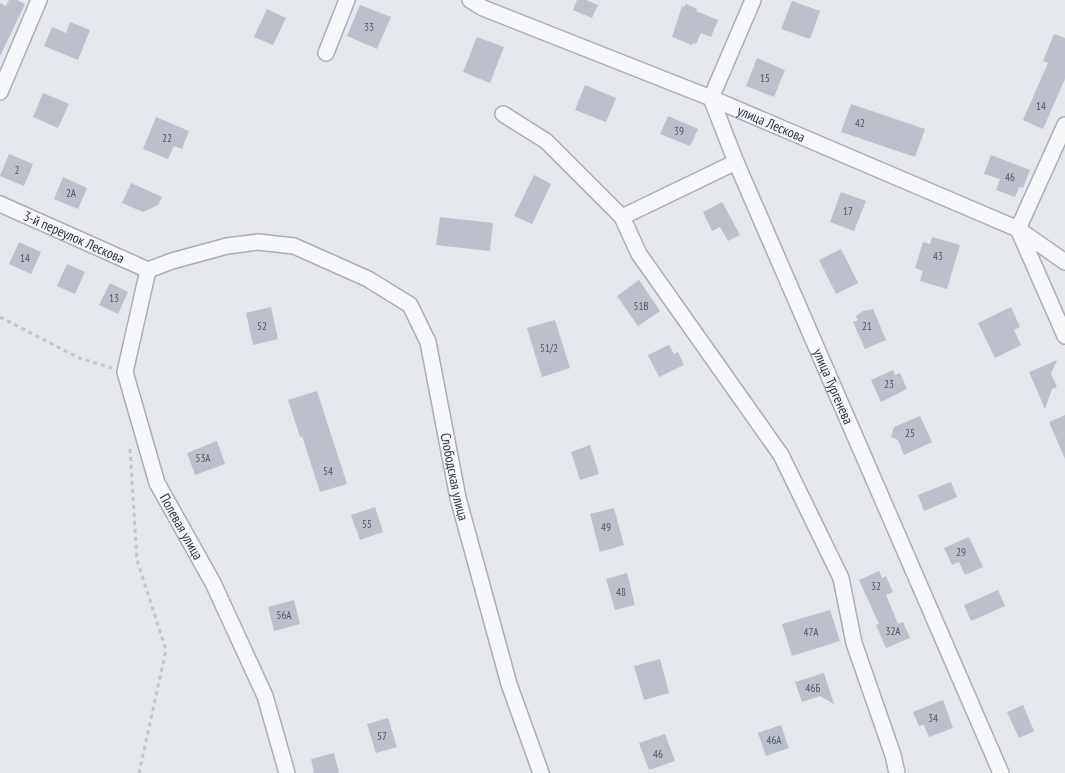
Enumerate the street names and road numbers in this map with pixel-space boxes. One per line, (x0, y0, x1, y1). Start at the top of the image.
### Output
street label: улица Лескова (735, 101, 808, 146)
street label: 3-й переулок Лескова (21, 207, 127, 267)
street label: улица Тургенева (809, 346, 858, 427)
street label: Слободская улица (437, 431, 473, 523)
street label: Полевая улица (156, 490, 207, 563)

